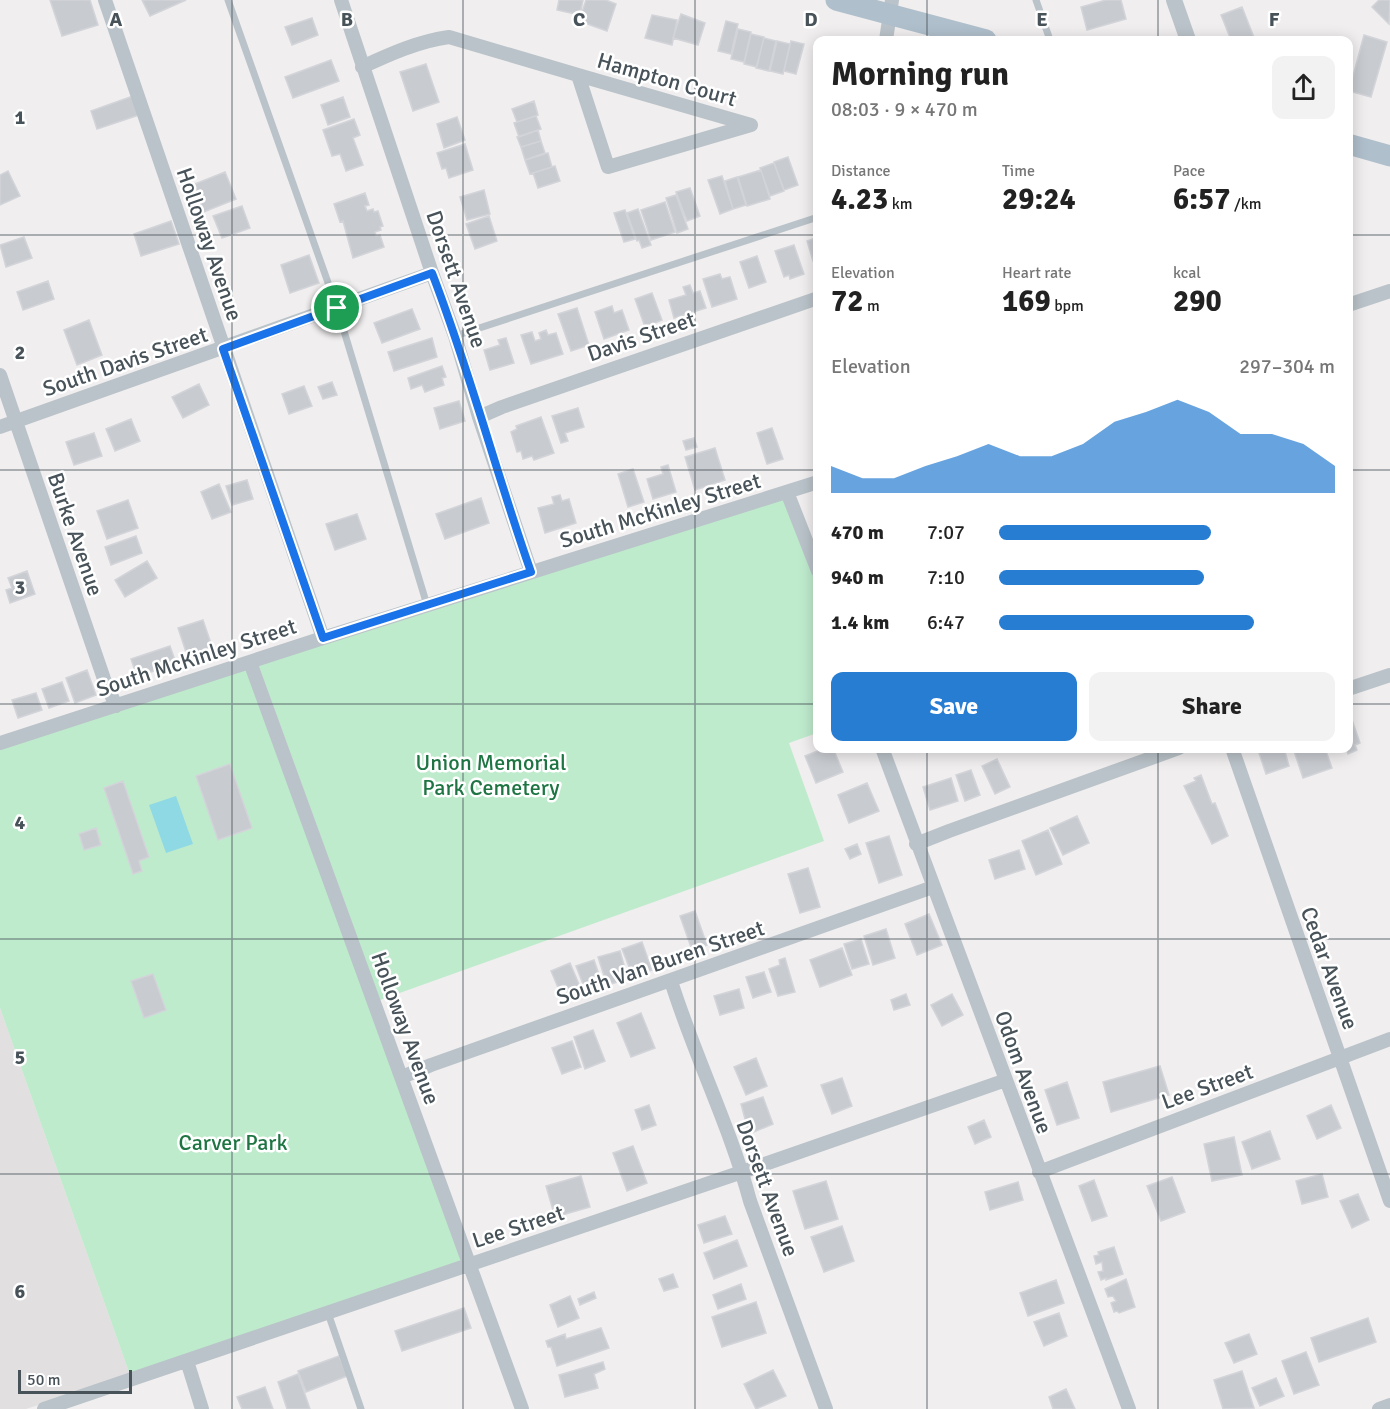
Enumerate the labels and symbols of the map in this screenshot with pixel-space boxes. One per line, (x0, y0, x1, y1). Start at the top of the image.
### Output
text: A (110, 7, 123, 32)
text: B (341, 7, 353, 32)
text: C (573, 7, 585, 32)
text: D (804, 7, 818, 32)
text: E (1036, 7, 1048, 32)
text: F (1269, 7, 1280, 32)
street label: Hampton Court (594, 47, 740, 112)
text: 1 (15, 105, 26, 130)
street label: Holloway Avenue (171, 164, 248, 324)
street label: Dorsett Avenue (420, 207, 493, 351)
pin (311, 282, 362, 333)
street label: Davis Street (584, 305, 699, 368)
street label: South Davis Street (39, 321, 211, 402)
text: 2 (15, 340, 25, 365)
street label: South McKinley Street (556, 467, 764, 554)
street label: Burke Avenue (42, 469, 109, 599)
text: 3 (15, 575, 25, 600)
street label: South McKinley Street (93, 612, 300, 703)
park label: Union Memorial Park Cemetery (416, 749, 566, 801)
text: 4 (15, 810, 26, 835)
street label: Cedar Avenue (1295, 903, 1364, 1033)
street label: South Van Buren Street (553, 914, 768, 1011)
street label: Holloway Avenue (365, 948, 446, 1108)
street label: Odom Avenue (989, 1007, 1058, 1137)
text: 5 (15, 1045, 25, 1070)
street label: Lee Street (1158, 1057, 1257, 1115)
street label: Dorsett Avenue (730, 1116, 805, 1260)
park label: Carver Park (179, 1129, 287, 1156)
street label: Lee Street (469, 1199, 568, 1254)
text: 6 (15, 1279, 26, 1304)
scale bar (18, 1367, 132, 1394)

